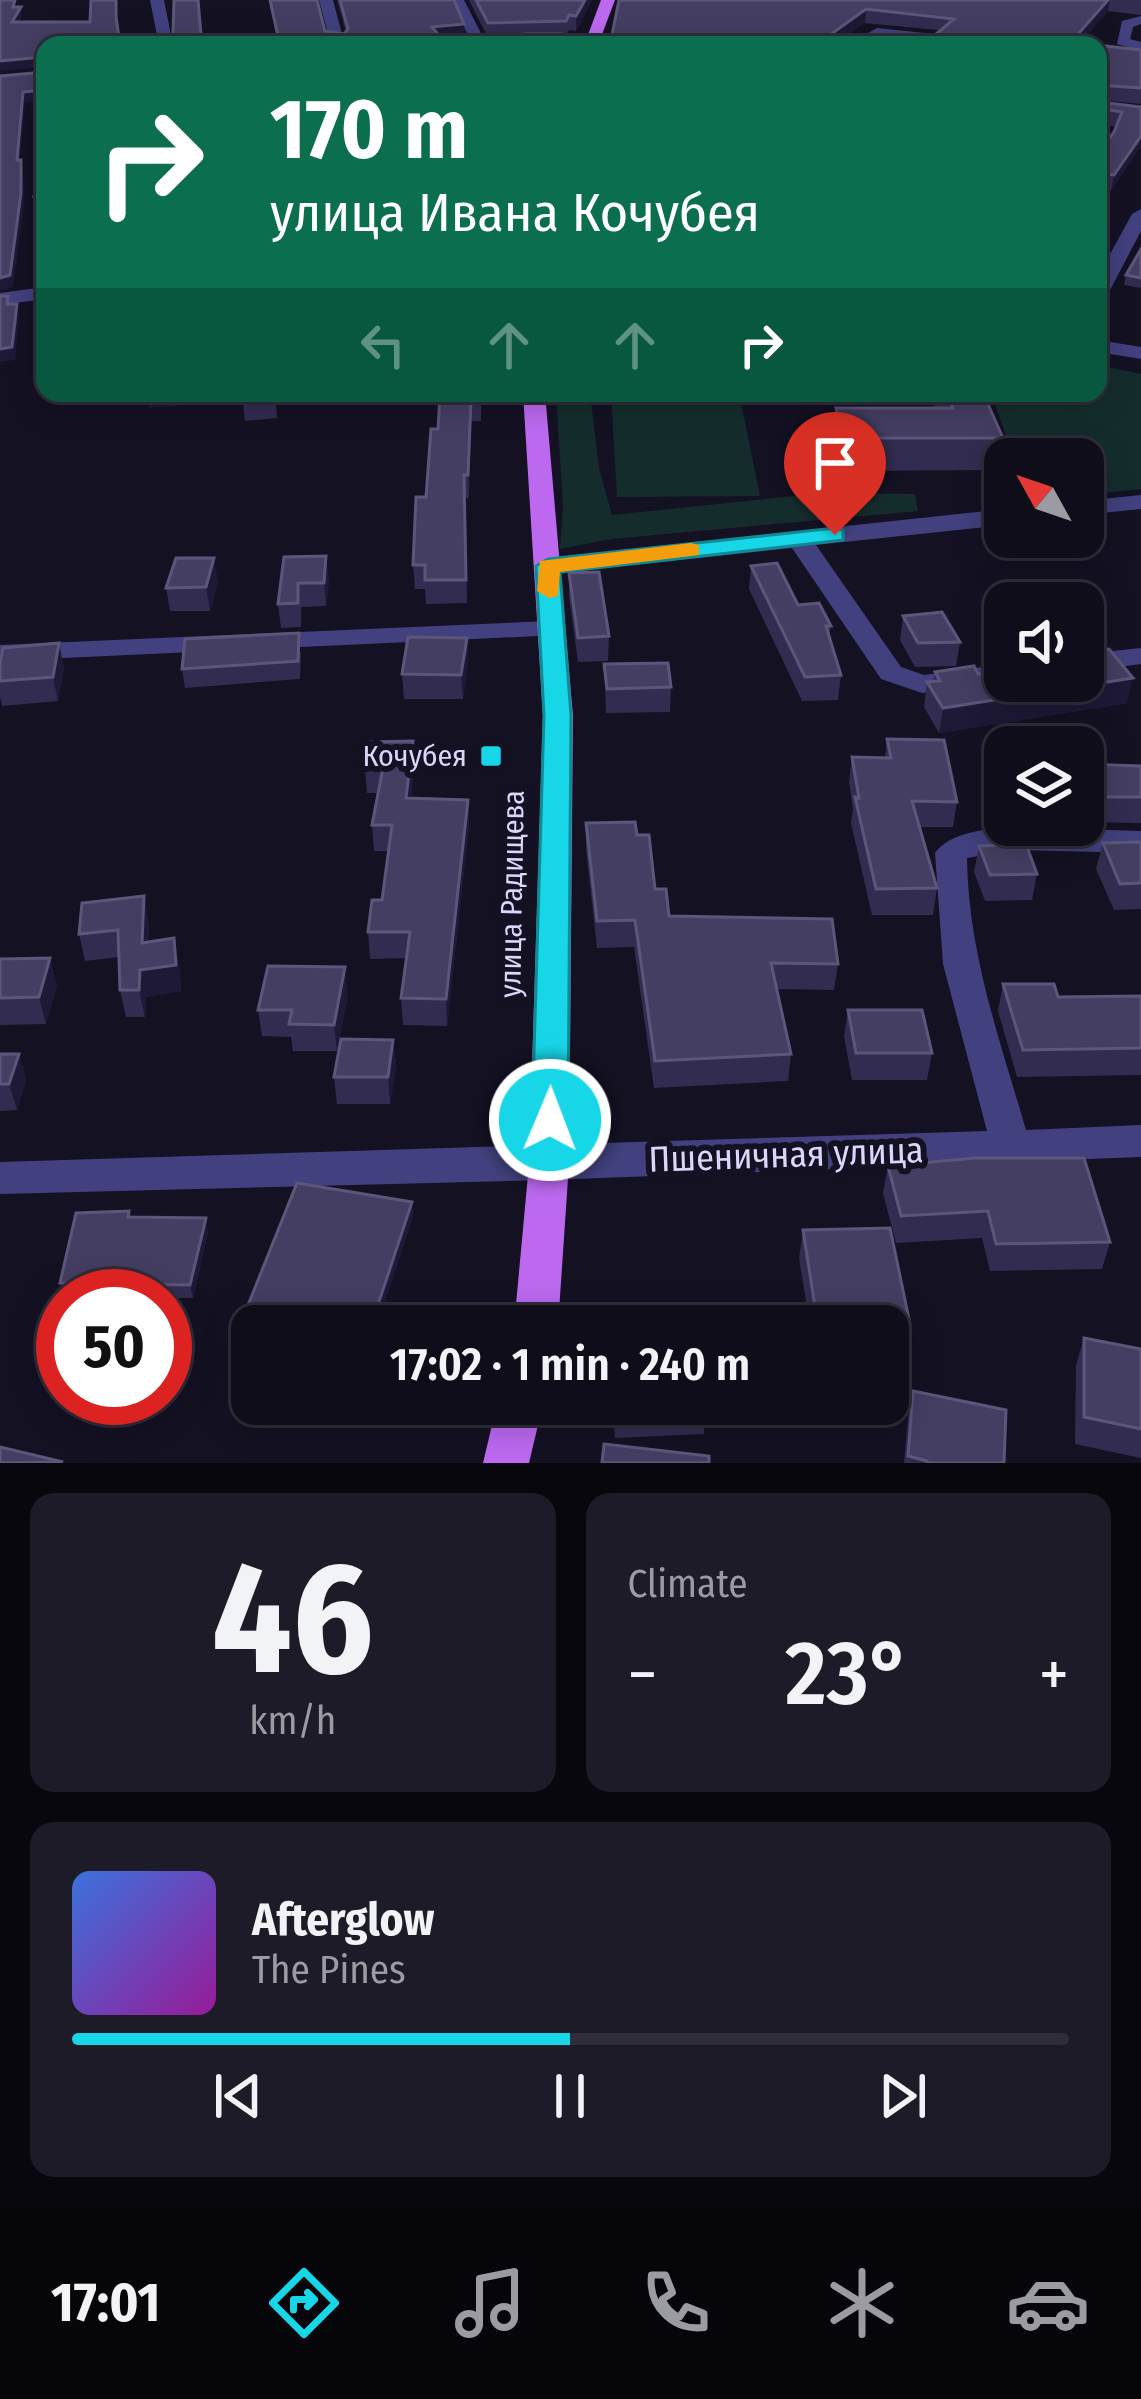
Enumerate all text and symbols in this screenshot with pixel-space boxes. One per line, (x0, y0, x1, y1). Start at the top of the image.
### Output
text: 170 m (270, 79, 468, 180)
icon: right (72, 84, 228, 240)
text: улица Ивана Кочубея (270, 181, 760, 245)
icon: left (350, 312, 416, 378)
icon: ahead (476, 312, 542, 378)
icon: ahead (602, 312, 668, 378)
icon: right (728, 312, 794, 378)
pin (784, 412, 886, 535)
icon: arrive (802, 430, 868, 496)
north arrow (984, 438, 1104, 558)
map controls (984, 438, 1104, 846)
button: sound (984, 582, 1104, 702)
button: layers (984, 726, 1104, 846)
place label: Кочубея (362, 738, 467, 774)
marker: Кочубея (478, 743, 504, 769)
street label: улица Радищева (492, 790, 532, 998)
position arrow (487, 1057, 613, 1183)
street label: Пшеничная улица (648, 1128, 924, 1182)
speed limit sign: 50 (36, 1269, 192, 1425)
text: 17:02 · 1 min · 240 m (390, 1338, 750, 1392)
text: 46 (212, 1526, 374, 1713)
text: Climate (628, 1561, 748, 1607)
text: 23° (785, 1620, 911, 1728)
text: − (628, 1635, 657, 1714)
text: + (1039, 1635, 1069, 1714)
text: km/h (249, 1698, 336, 1744)
text: Afterglow (252, 1893, 434, 1947)
text: The Pines (252, 1947, 406, 1993)
icon: previous (205, 2063, 271, 2129)
icon: pause (537, 2063, 603, 2129)
icon: next (870, 2063, 936, 2129)
icon: directions (262, 2261, 346, 2345)
icon: music (448, 2261, 532, 2345)
icon: phone (634, 2261, 718, 2345)
icon: climate (820, 2261, 904, 2345)
icon: car (1006, 2261, 1090, 2345)
text: 17:01 (51, 2271, 160, 2335)

